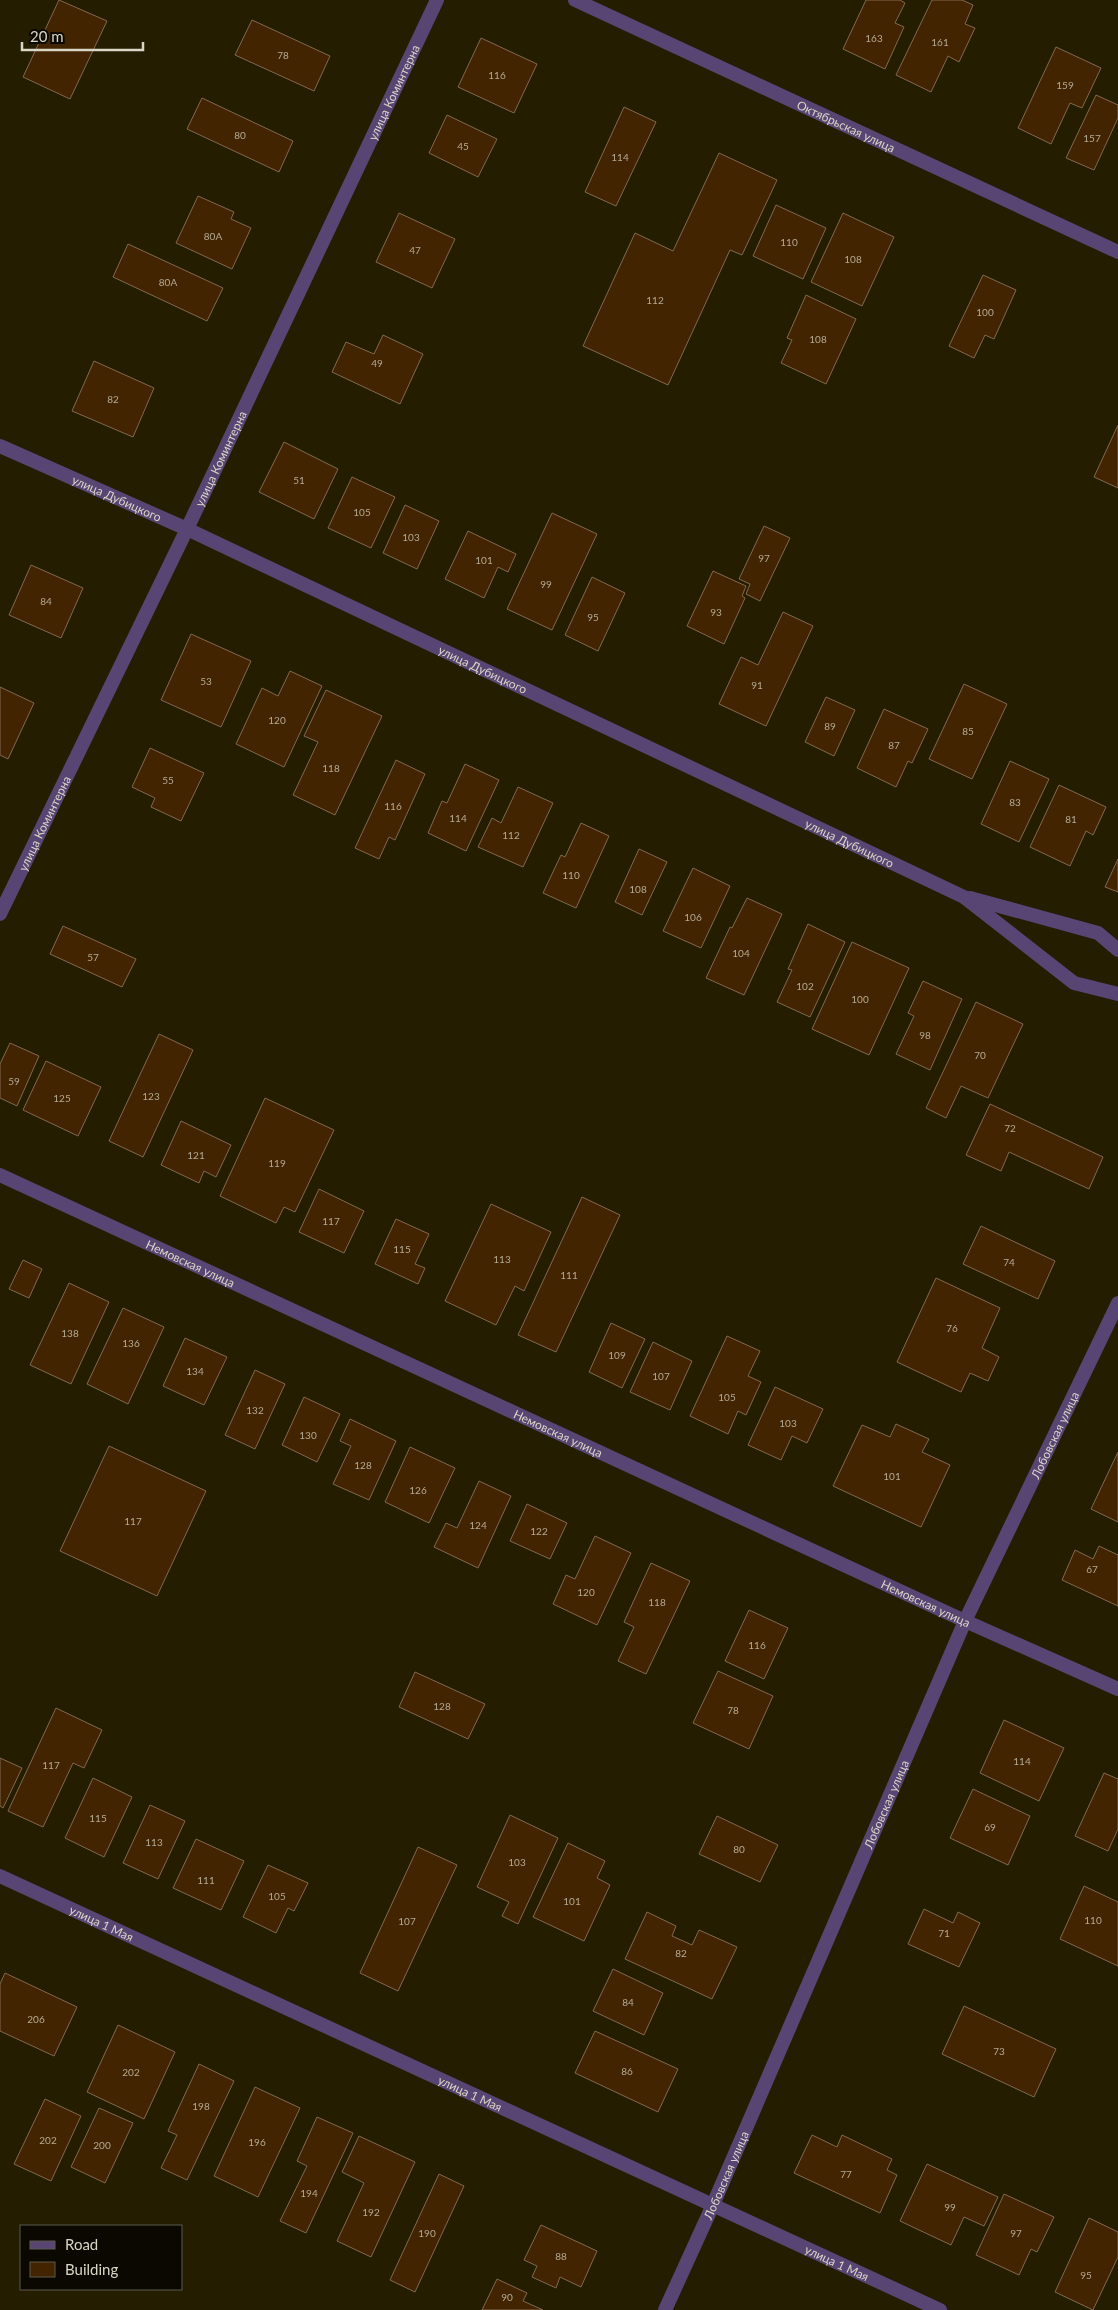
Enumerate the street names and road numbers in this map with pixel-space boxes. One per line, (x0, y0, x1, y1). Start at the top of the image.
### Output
street label: улица Коминтерна (364, 42, 422, 143)
street label: Октябрьская улица (795, 97, 898, 155)
street label: улица Коминтерна (191, 408, 249, 509)
street label: улица Дубицкого (70, 472, 164, 524)
street label: улица Дубицкого (436, 642, 530, 697)
street label: улица Коминтерна (15, 773, 74, 873)
street label: улица Дубицкого (803, 816, 897, 870)
street label: Немовская улица (144, 1236, 238, 1290)
street label: Лобовская улица (1027, 1389, 1082, 1482)
street label: Немовская улица (511, 1406, 605, 1460)
street label: Немовская улица (879, 1576, 973, 1630)
street label: Лобовская улица (860, 1758, 912, 1852)
street label: улица 1 Мая (67, 1902, 136, 1944)
street label: улица 1 Мая (436, 2072, 505, 2114)
street label: Лобовская улица (700, 2129, 751, 2223)
street label: улица 1 Мая (803, 2241, 872, 2284)

